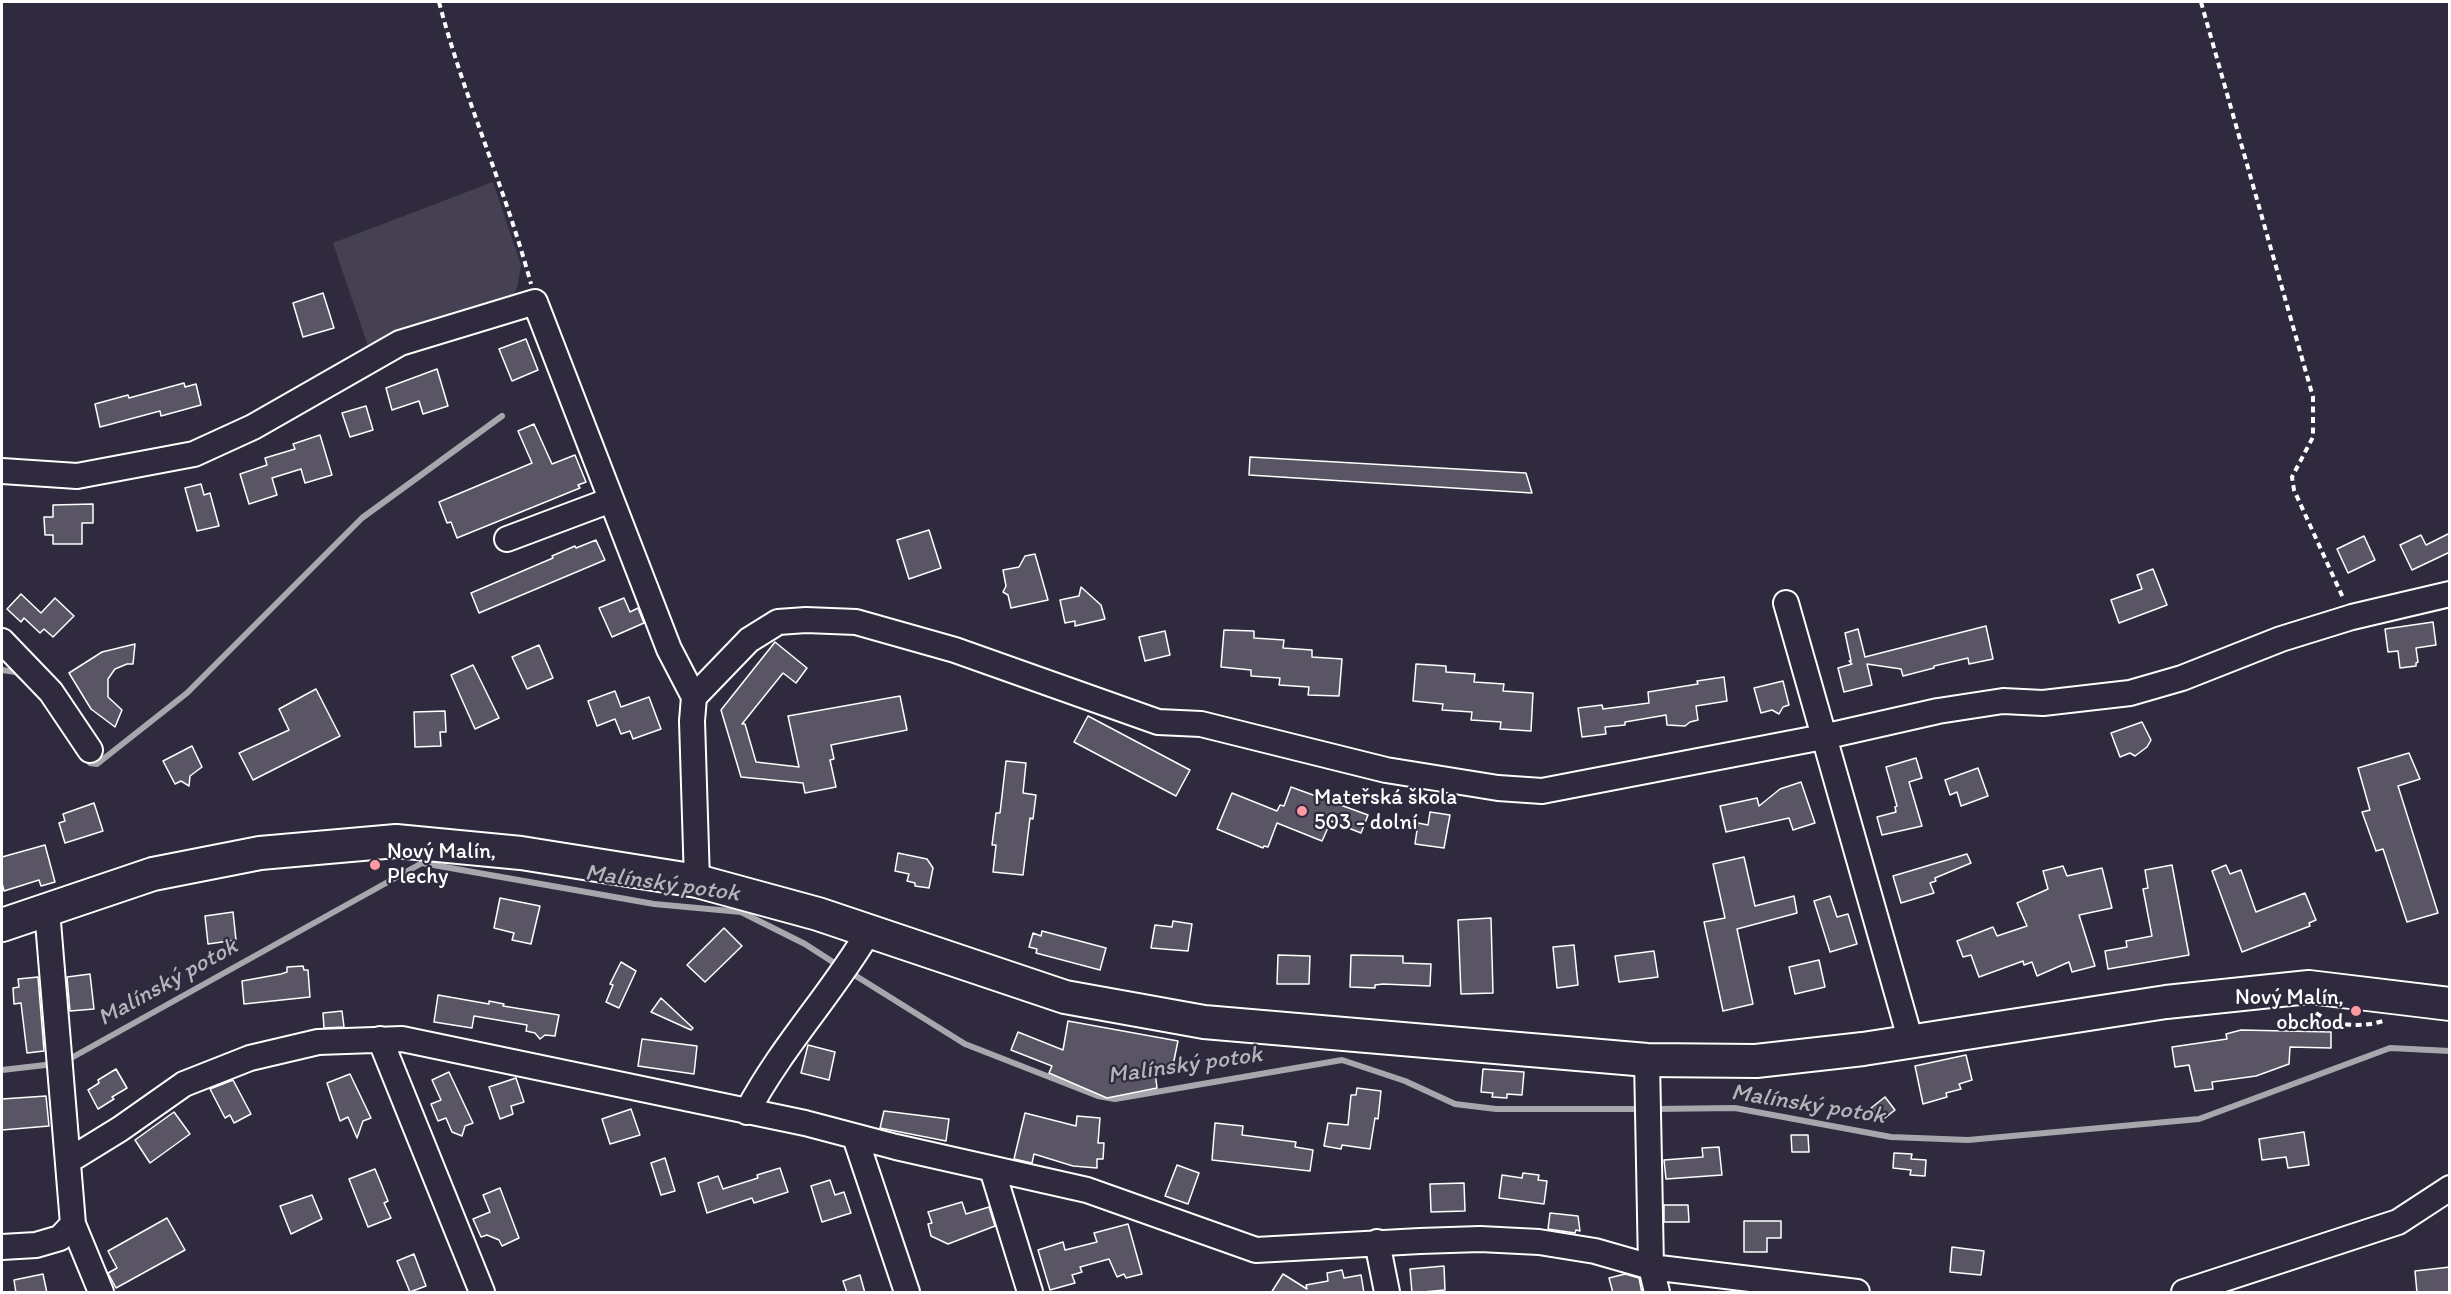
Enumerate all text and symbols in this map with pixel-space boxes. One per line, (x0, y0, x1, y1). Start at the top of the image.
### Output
place label: Mateřská škola 503 - dolní (1314, 785, 1457, 836)
marker: Mateřská škola 503 - dolní (1295, 804, 1309, 818)
place label: Nový Malín, Plechy (387, 839, 496, 890)
marker: Nový Malín, Plechy (368, 858, 382, 872)
water label: Malínský potok (583, 859, 741, 909)
water label: Malínský potok (93, 933, 243, 1033)
place label: Nový Malín, obchod (2235, 985, 2344, 1036)
marker: Nový Malín, obchod (2349, 1004, 2363, 1018)
water label: Malínský potok (1106, 1041, 1264, 1091)
water label: Malínský potok (1729, 1079, 1887, 1131)

